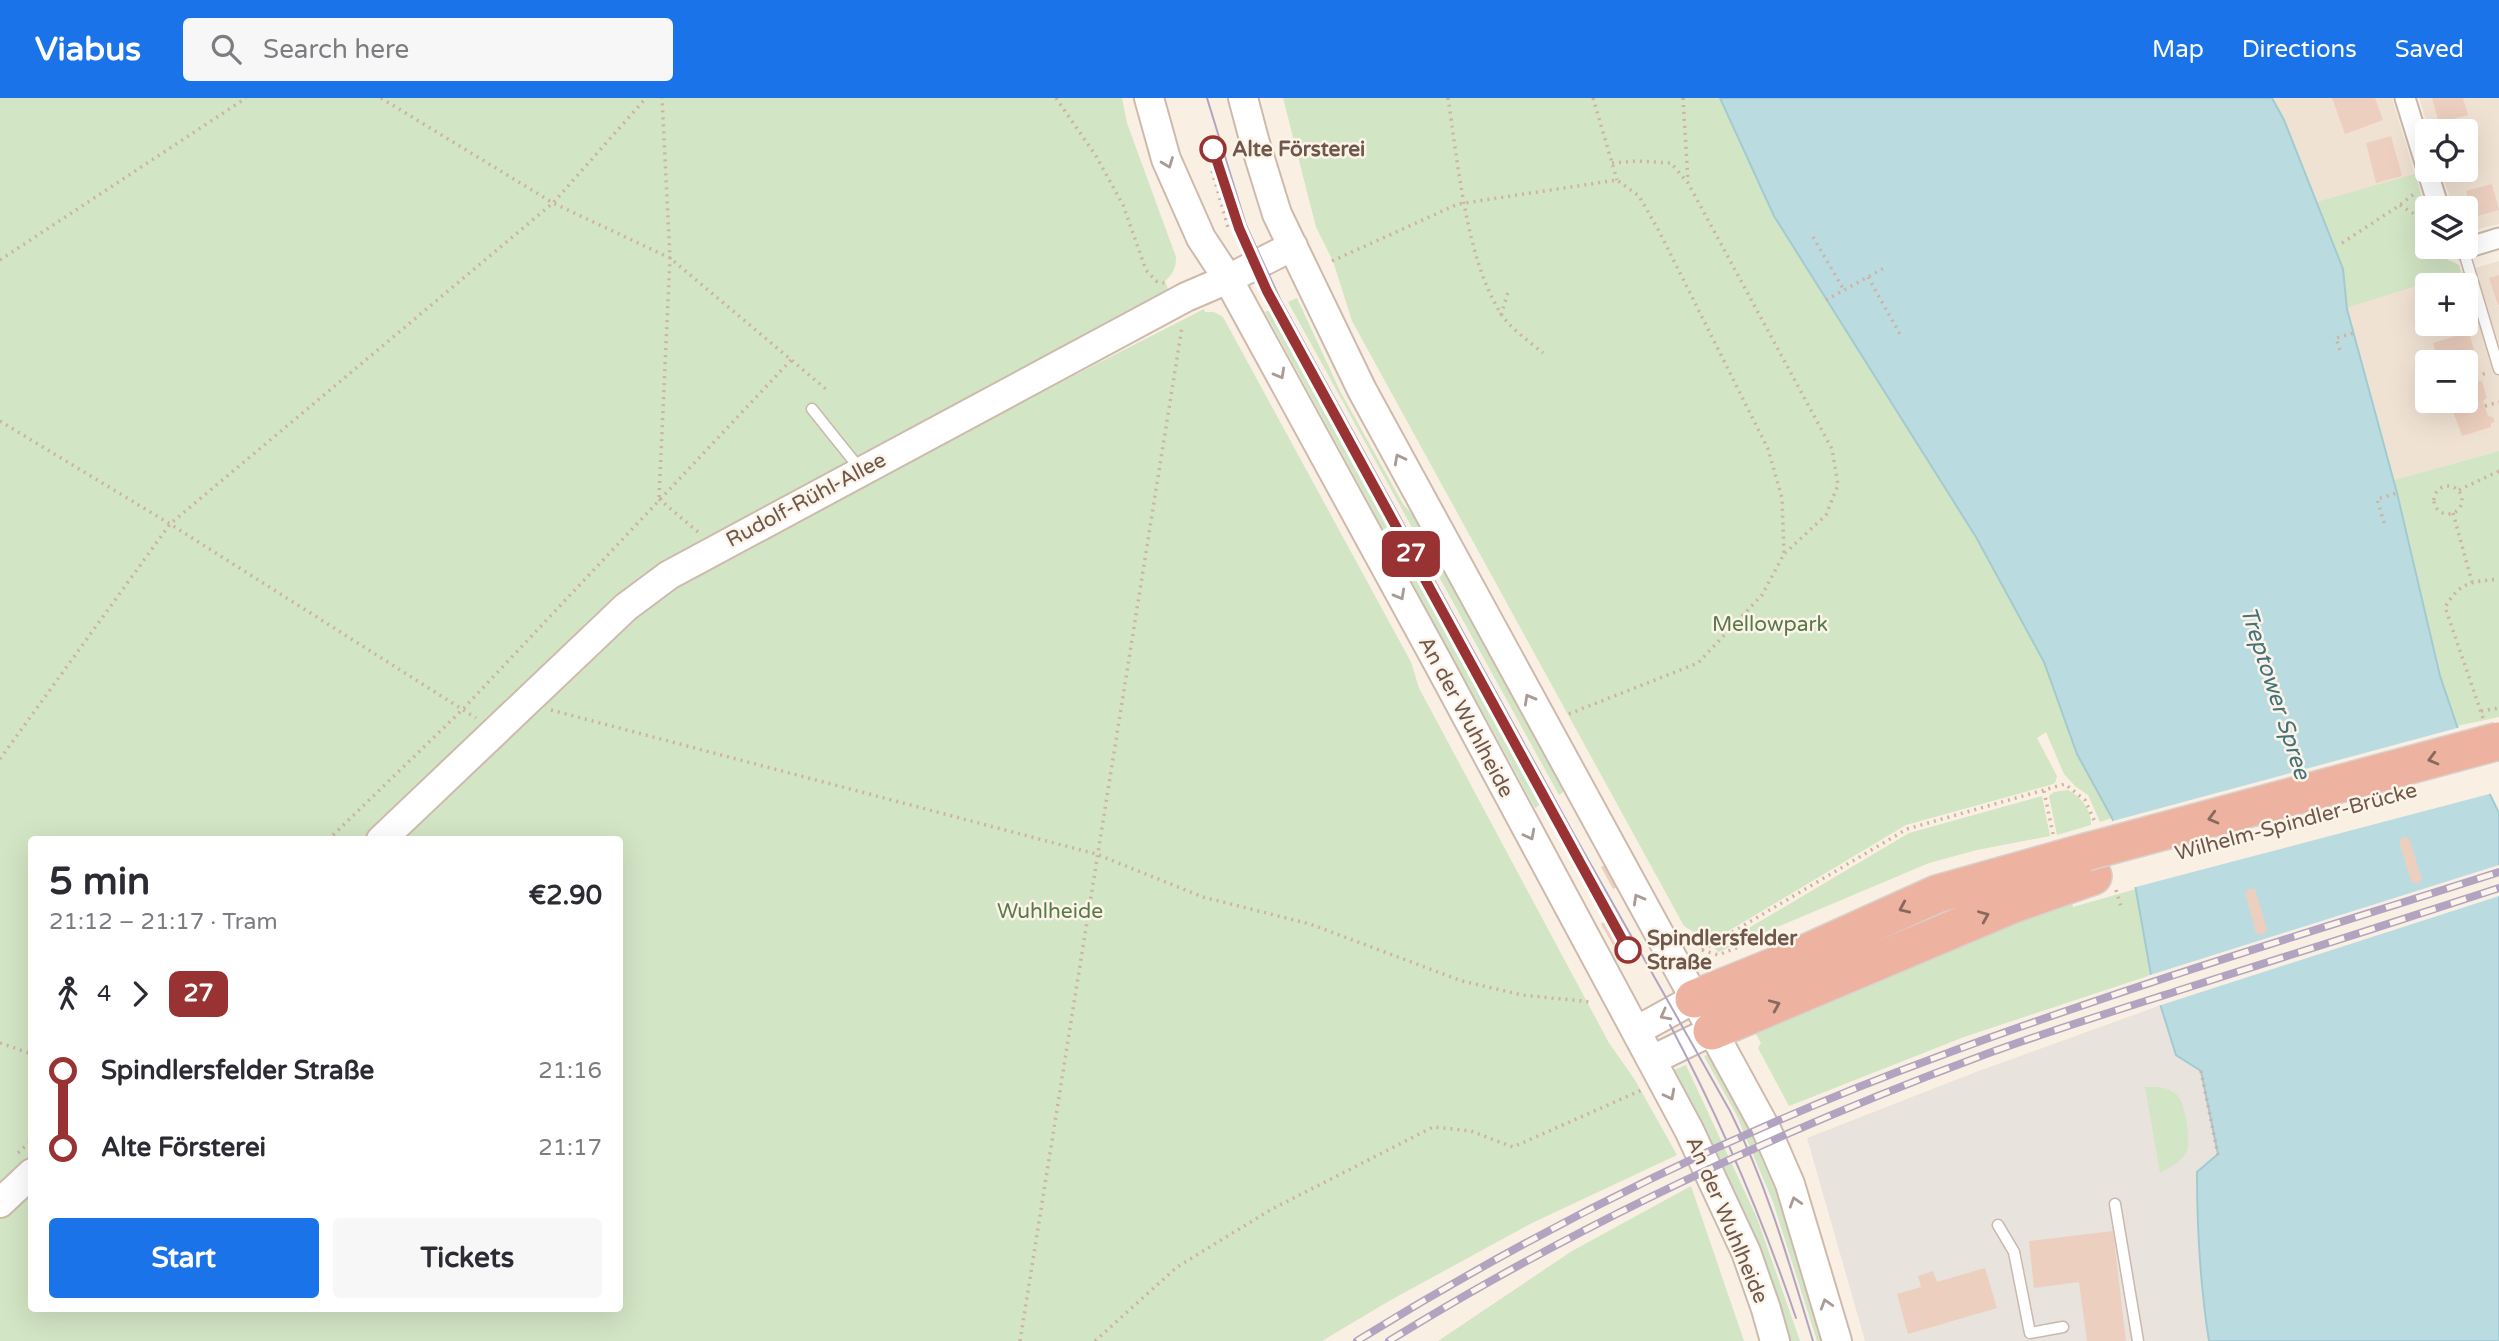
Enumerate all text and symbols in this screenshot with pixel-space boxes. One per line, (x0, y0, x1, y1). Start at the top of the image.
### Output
search box (183, 18, 673, 81)
text: Viabus (35, 30, 141, 69)
icon: search (207, 30, 245, 68)
text: Search here (263, 34, 409, 65)
text: Map (2152, 35, 2204, 64)
text: Directions (2242, 35, 2357, 64)
text: Saved (2395, 35, 2464, 64)
map controls (2415, 119, 2478, 413)
button: locate (2415, 119, 2478, 182)
marker: Alte Försterei (1200, 136, 1226, 162)
place label: Alte Försterei (1232, 137, 1365, 162)
one-way arrow (1160, 157, 1174, 169)
button: layers (2415, 196, 2478, 259)
button: + (2415, 273, 2478, 336)
button: − (2415, 350, 2478, 413)
one-way arrow (1271, 367, 1285, 379)
street label: Rudolf-Rühl-Allee (722, 447, 890, 553)
one-way arrow (1393, 453, 1407, 466)
line badge: 27 (1380, 531, 1442, 577)
text: 27 (1396, 539, 1426, 568)
one-way arrow (1392, 588, 1406, 601)
water label: Treptower Spree (2234, 603, 2317, 785)
park label: Mellowpark (1712, 612, 1828, 637)
street label: An der Wuhlheide (1413, 632, 1519, 802)
one-way arrow (1524, 694, 1538, 706)
one-way arrow (2427, 751, 2439, 765)
street label: Wilhelm-Spindler-Brücke (2172, 778, 2420, 866)
one-way arrow (2207, 809, 2219, 824)
one-way arrow (1522, 828, 1536, 841)
text: 5 min (49, 859, 150, 905)
text: €2.90 (529, 880, 602, 911)
one-way arrow (1633, 894, 1647, 906)
park label: Wuhlheide (997, 899, 1103, 924)
one-way arrow (1899, 900, 1911, 914)
text: 21:12 – 21:17 · Tram (49, 908, 278, 936)
one-way arrow (1977, 911, 1989, 925)
place label: Spindlersfelder Straße (1647, 926, 1798, 975)
marker: Spindlersfelder Straße (1615, 937, 1641, 963)
icon: walk (49, 975, 87, 1013)
icon: forward (121, 975, 159, 1013)
text: 27 (183, 979, 214, 1008)
text: 4 (97, 980, 111, 1008)
one-way arrow (1767, 999, 1780, 1013)
one-way arrow (1660, 1007, 1672, 1020)
text: Spindlersfelder Straße (101, 1055, 374, 1086)
text: 21:16 (538, 1057, 602, 1085)
one-way arrow (1662, 1088, 1676, 1101)
text: Alte Försterei (101, 1132, 266, 1163)
street label: An der Wuhlheide (1681, 1133, 1773, 1307)
text: 21:17 (538, 1134, 602, 1162)
one-way arrow (1789, 1197, 1804, 1209)
button: Start (49, 1218, 319, 1298)
button: Tickets (333, 1218, 602, 1298)
one-way arrow (1820, 1298, 1835, 1310)

